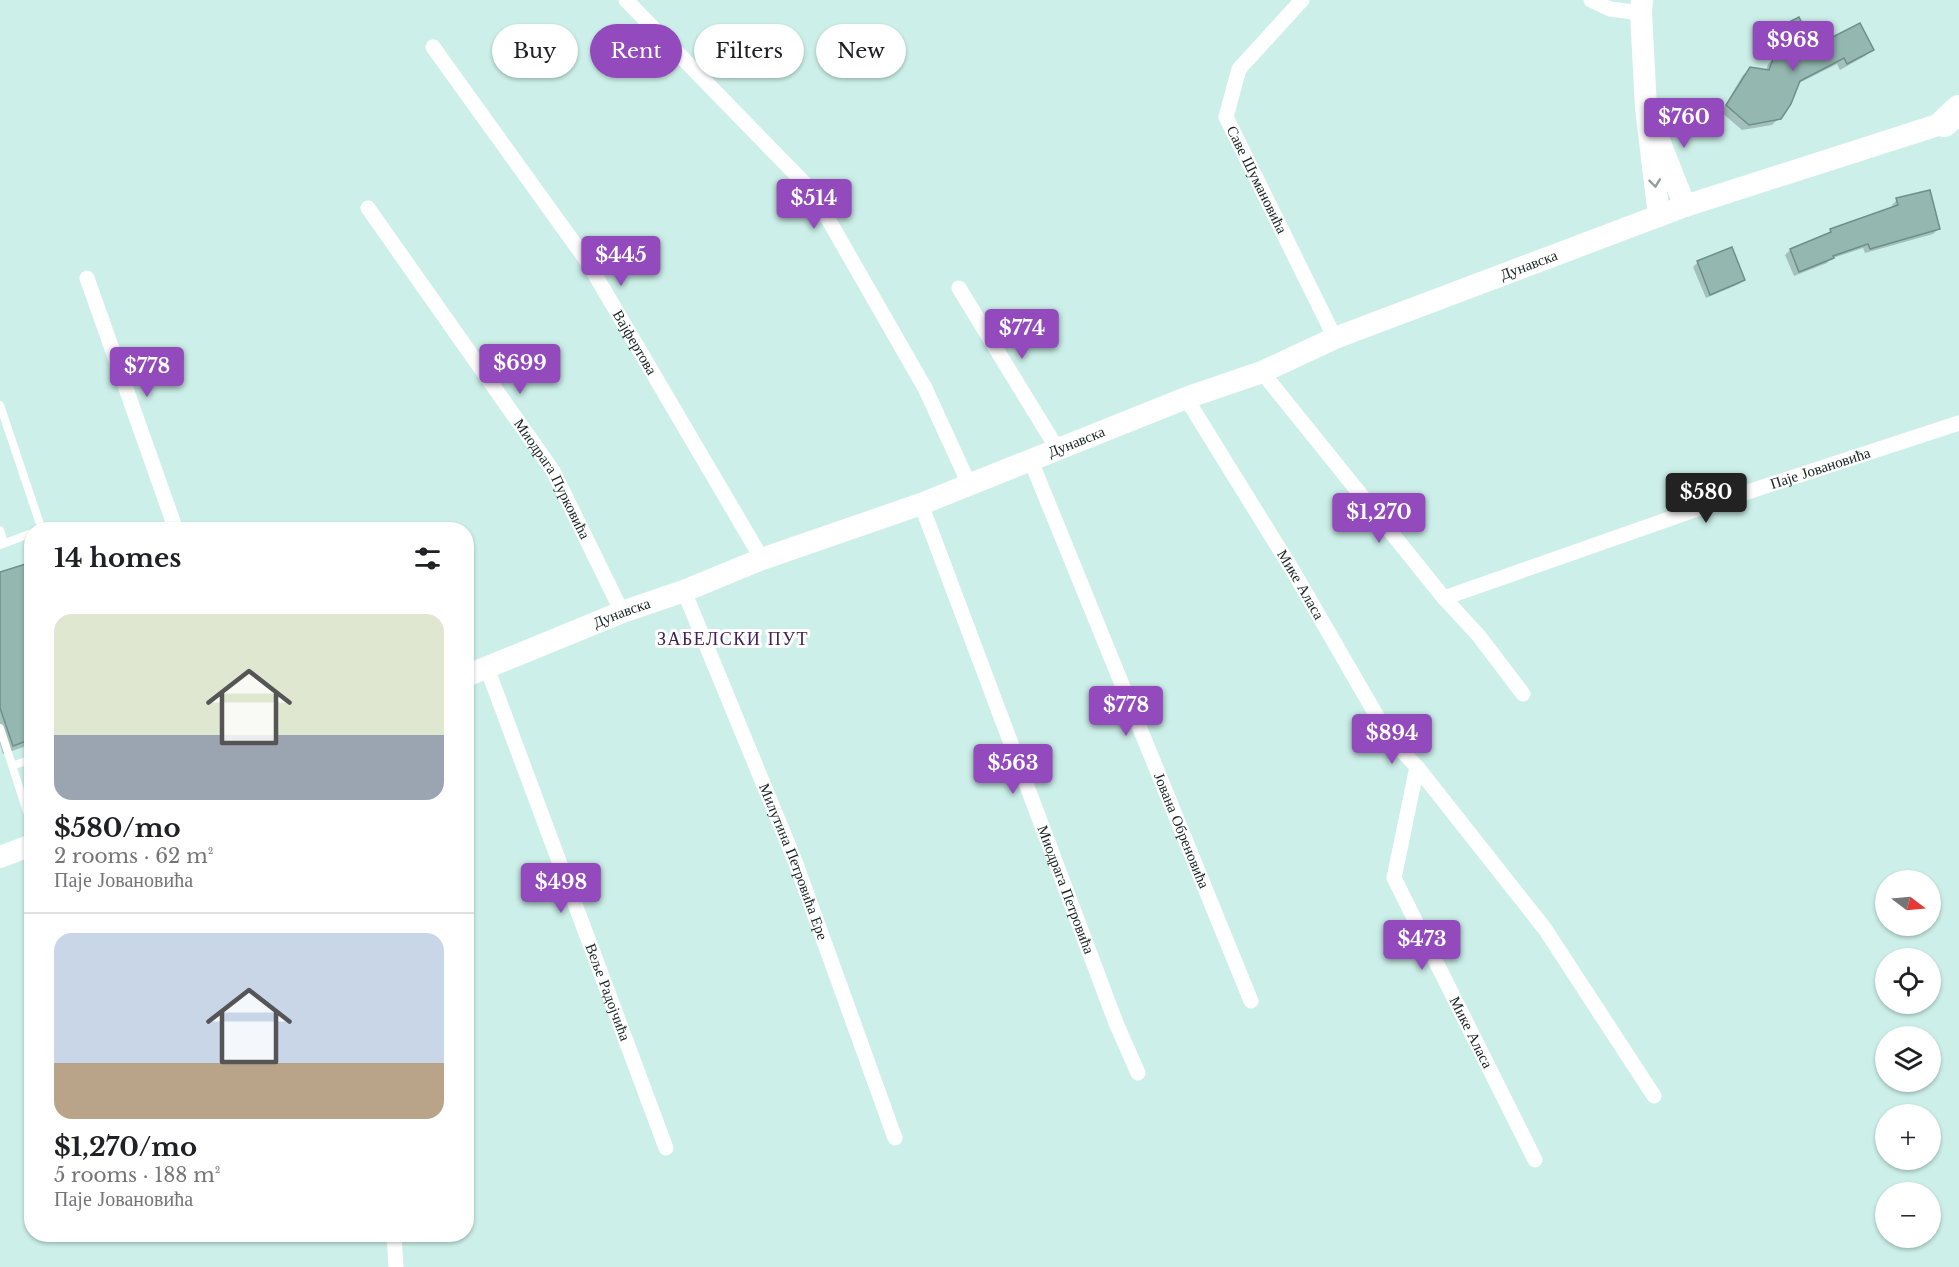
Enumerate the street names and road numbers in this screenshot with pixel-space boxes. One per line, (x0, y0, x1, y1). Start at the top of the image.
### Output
street label: Саве Шумановића (1223, 122, 1292, 237)
street label: Дунавска (1497, 245, 1560, 284)
street label: Вајфертова (609, 306, 662, 378)
street label: Миодрага Пурковића (510, 415, 595, 542)
street label: Дунавска (1045, 421, 1108, 461)
street label: Паје Јовановића (1768, 442, 1873, 493)
street label: Мике Аласа (1273, 546, 1329, 623)
street label: Дунавска (590, 593, 653, 632)
street label: Јована Обреновића (1150, 770, 1214, 891)
street label: Милутина Петровића Ере (755, 780, 833, 943)
street label: Миодрага Петровића (1034, 823, 1099, 957)
street label: Веље Радојчића (582, 941, 635, 1044)
street label: Мике Аласа (1446, 993, 1498, 1072)

